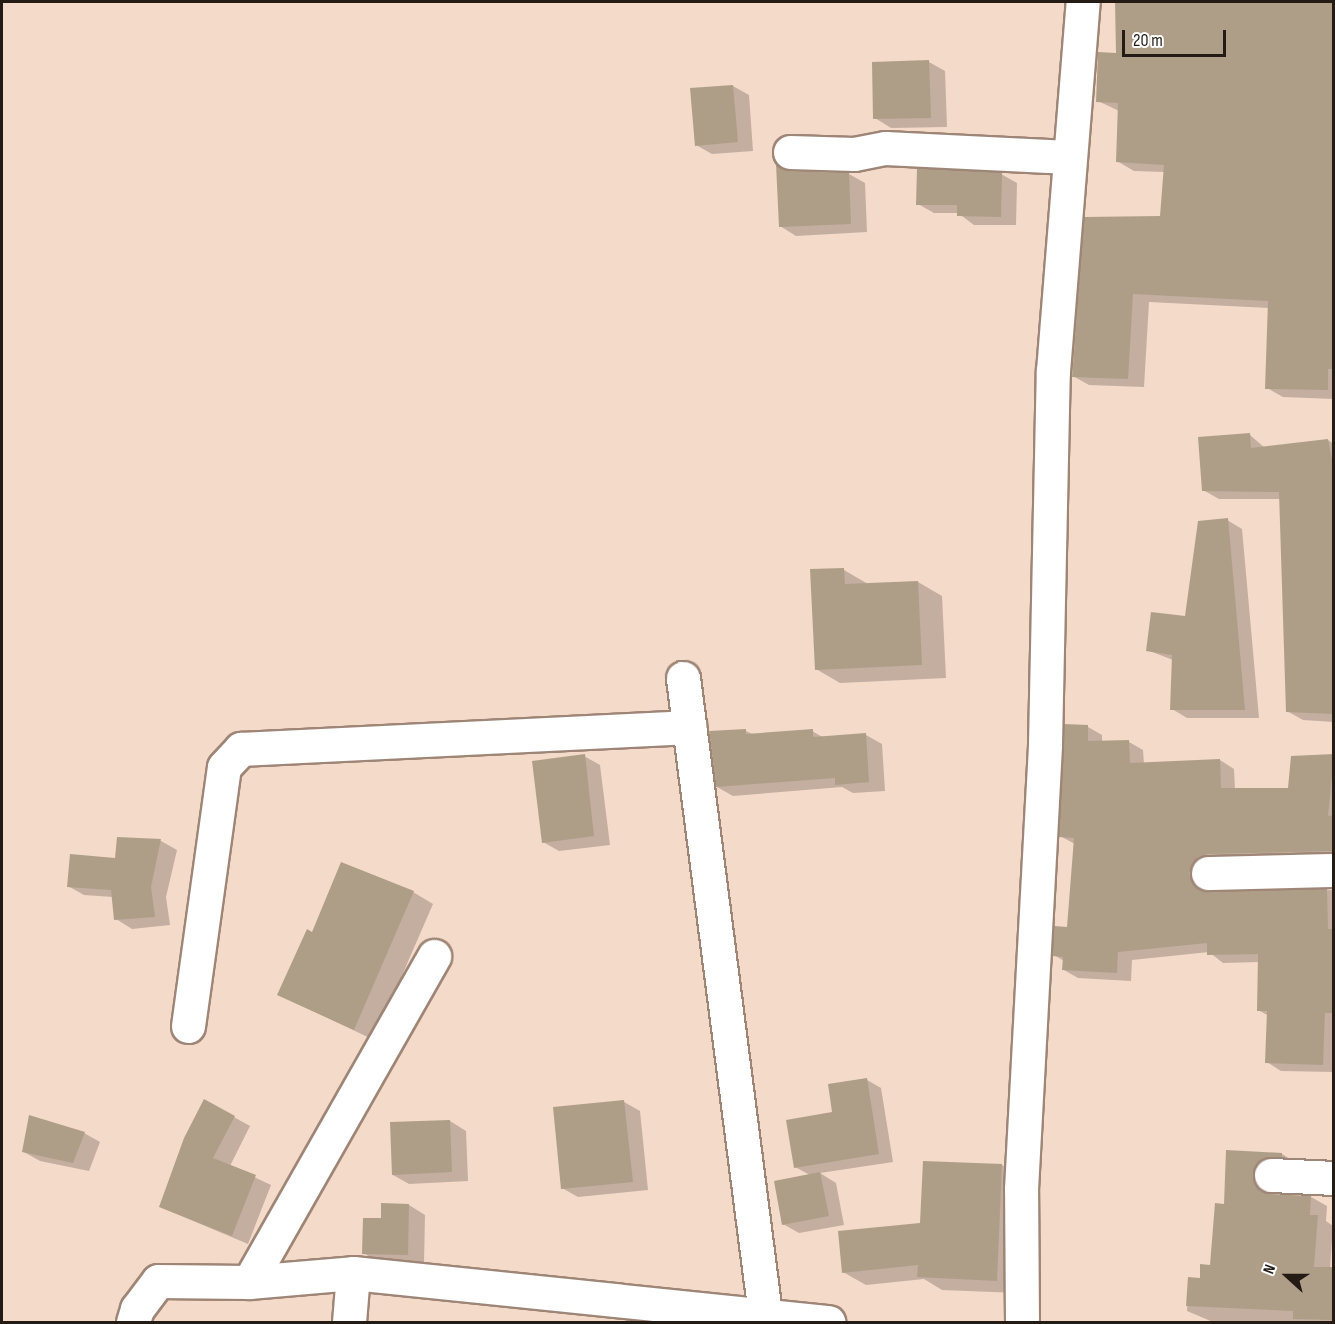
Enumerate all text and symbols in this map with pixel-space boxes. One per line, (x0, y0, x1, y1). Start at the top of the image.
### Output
scale bar (1125, 18, 1228, 56)
text: 20 m (1133, 30, 1163, 51)
north arrow (1257, 1246, 1317, 1306)
text: N (1259, 1262, 1280, 1277)

